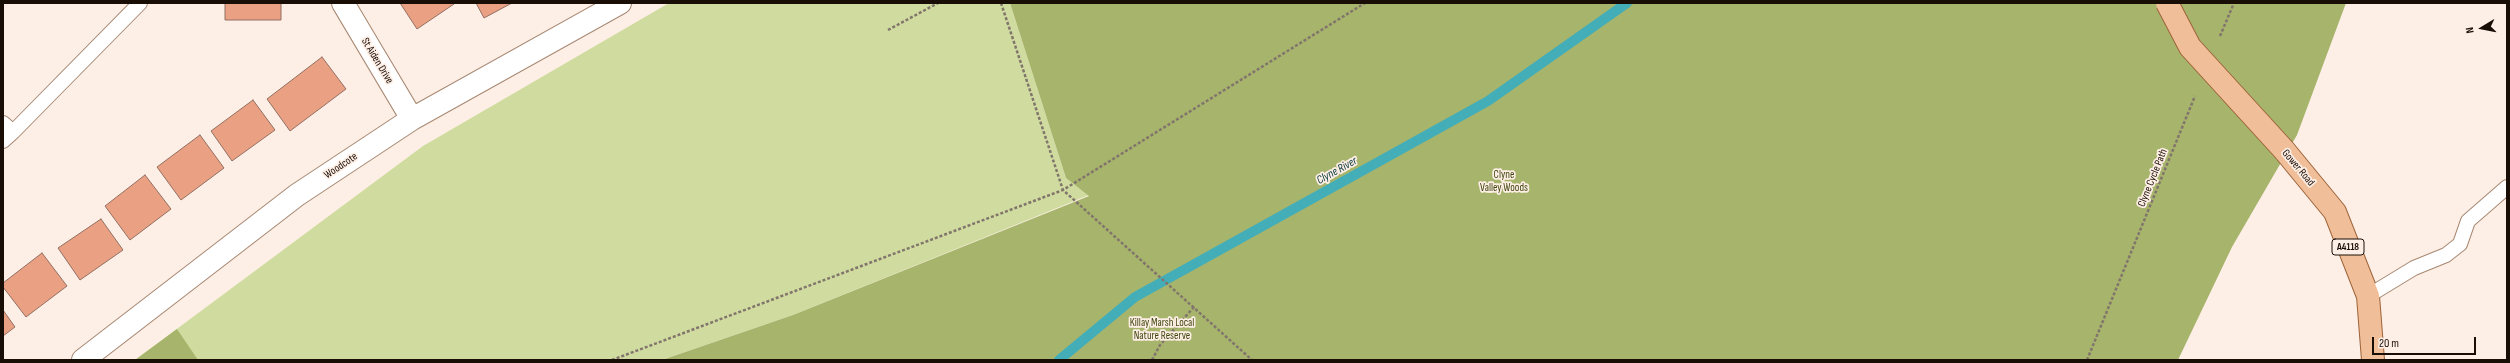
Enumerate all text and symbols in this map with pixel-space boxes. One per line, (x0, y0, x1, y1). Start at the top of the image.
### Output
north arrow (2462, 8, 2502, 48)
text: N (2463, 26, 2477, 34)
street label: St Aiden Drive (358, 36, 396, 86)
street label: Clyne Cycle Path (2135, 147, 2171, 209)
street label: Gower Road (2279, 147, 2317, 189)
street label: Woodcote (322, 150, 360, 182)
water label: Clyne River (1314, 154, 1360, 188)
park label: Clyne Valley Woods (1480, 168, 1528, 194)
road number: A4118 (2332, 239, 2364, 255)
park label: Killay Marsh Local Nature Reserve (1130, 316, 1194, 342)
scale bar (2374, 329, 2478, 355)
text: 20 m (2379, 336, 2399, 351)

